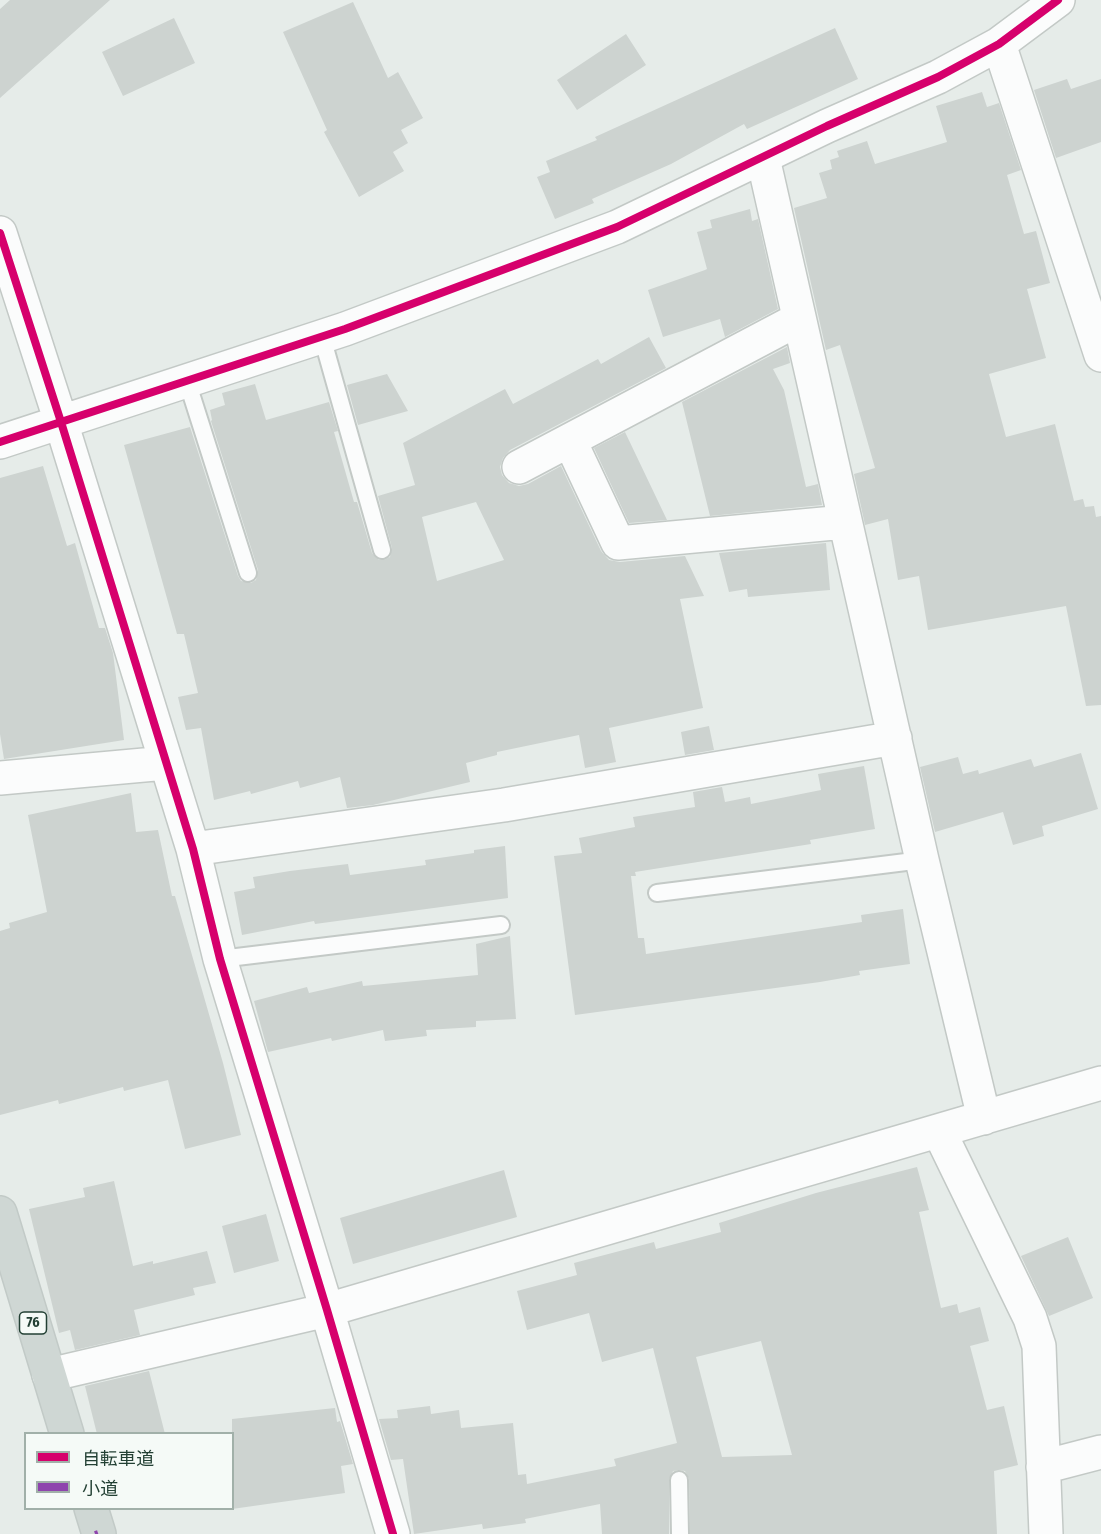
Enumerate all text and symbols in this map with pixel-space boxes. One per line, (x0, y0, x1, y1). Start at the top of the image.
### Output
road number: 76 (20, 1312, 46, 1334)
legend (24, 1432, 234, 1510)
text: 自転車道 (82, 1448, 154, 1470)
text: 小道 (82, 1478, 118, 1500)

